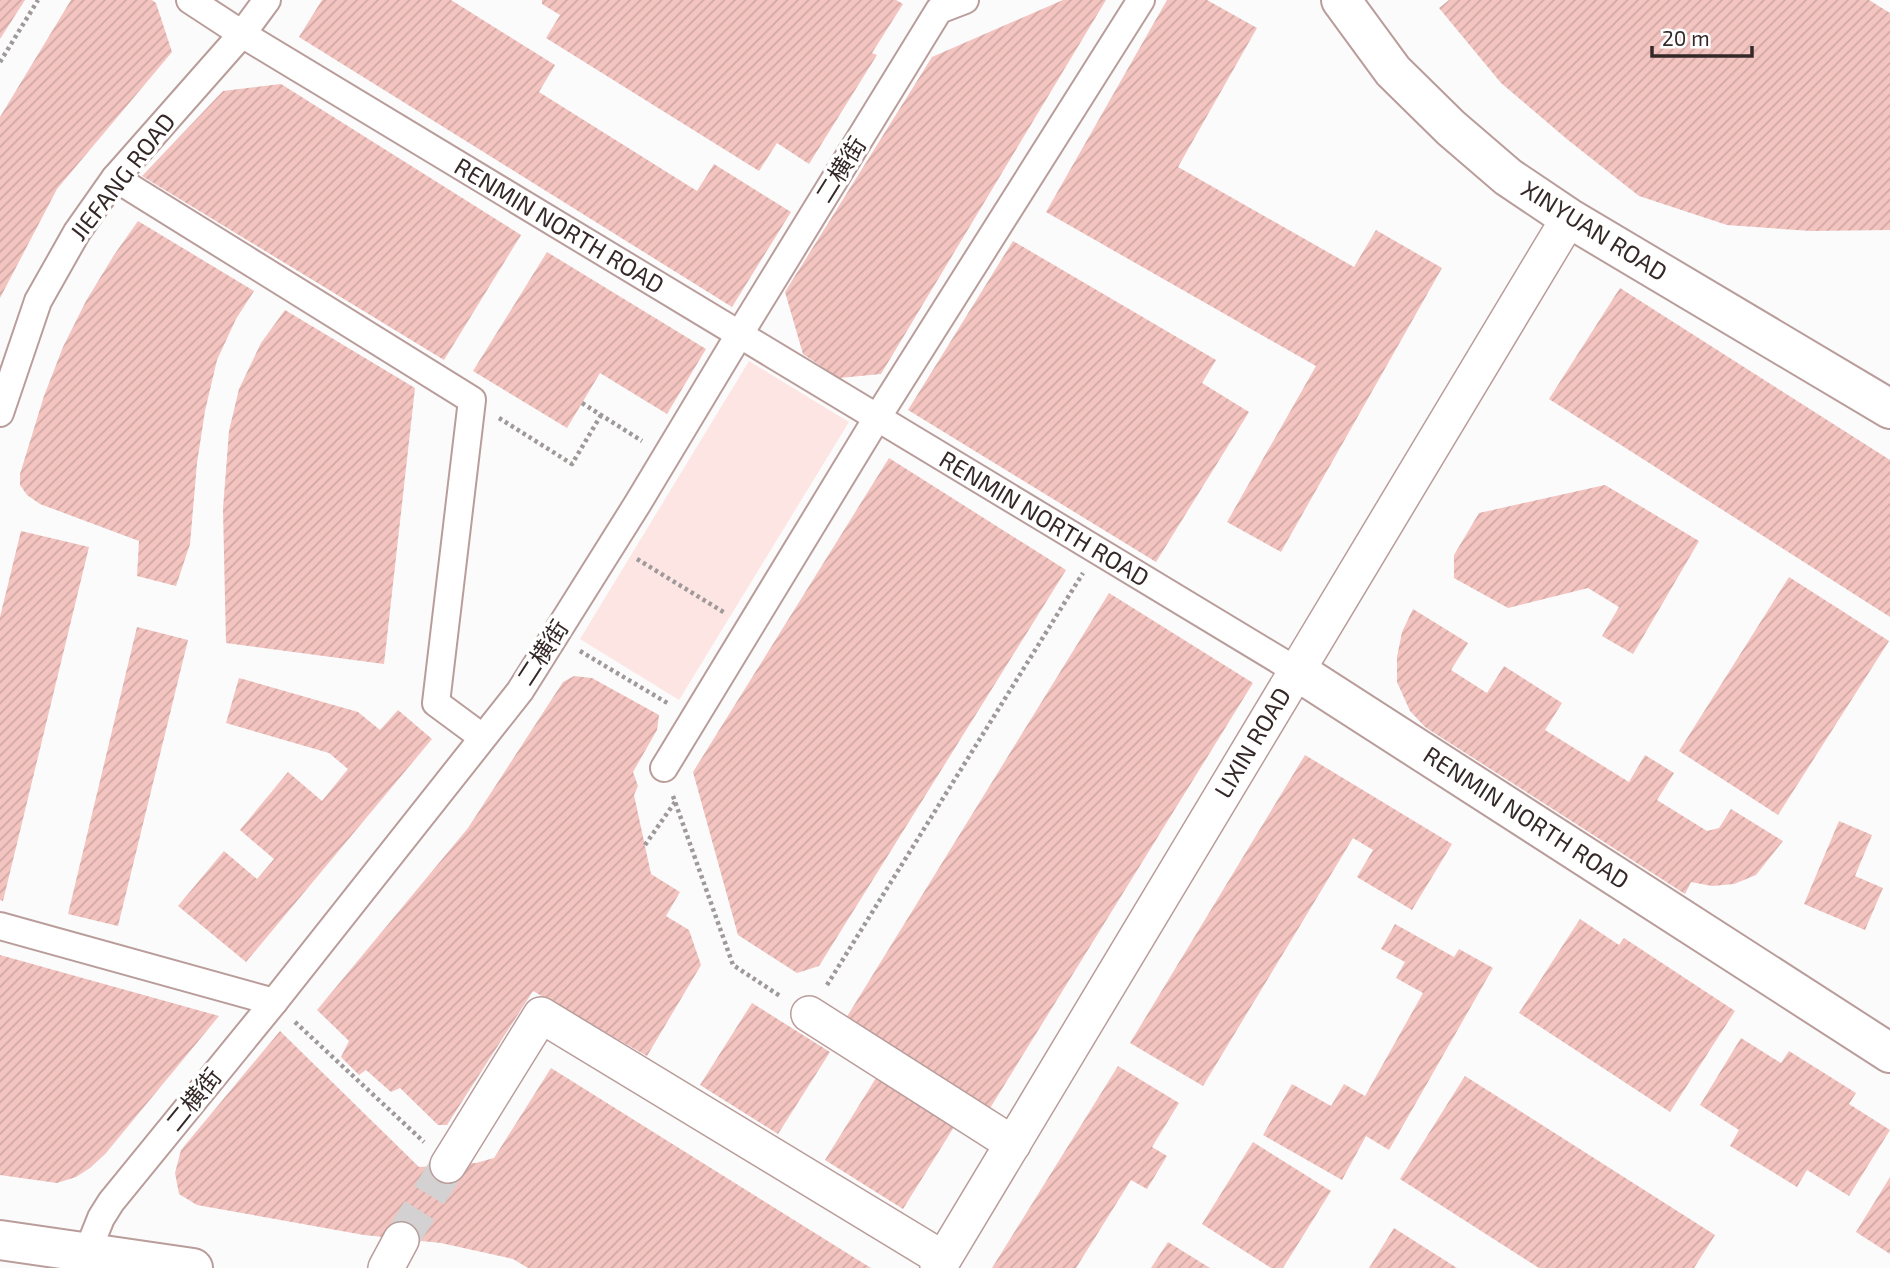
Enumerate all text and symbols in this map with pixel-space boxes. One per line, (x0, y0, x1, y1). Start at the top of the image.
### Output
scale bar (1652, 14, 1752, 58)
text: 20 m (1662, 25, 1710, 50)
street label: JIEFANG ROAD (63, 107, 180, 245)
street label: 二横街 (808, 131, 871, 207)
street label: RENMIN NORTH ROAD (450, 151, 670, 299)
street label: XINYUAN ROAD (1517, 173, 1673, 286)
street label: RENMIN NORTH ROAD (935, 444, 1155, 592)
street label: 二横街 (510, 614, 574, 690)
street label: LIXIN ROAD (1207, 682, 1296, 803)
street label: RENMIN NORTH ROAD (1419, 739, 1635, 894)
street label: 二横街 (159, 1062, 227, 1136)

